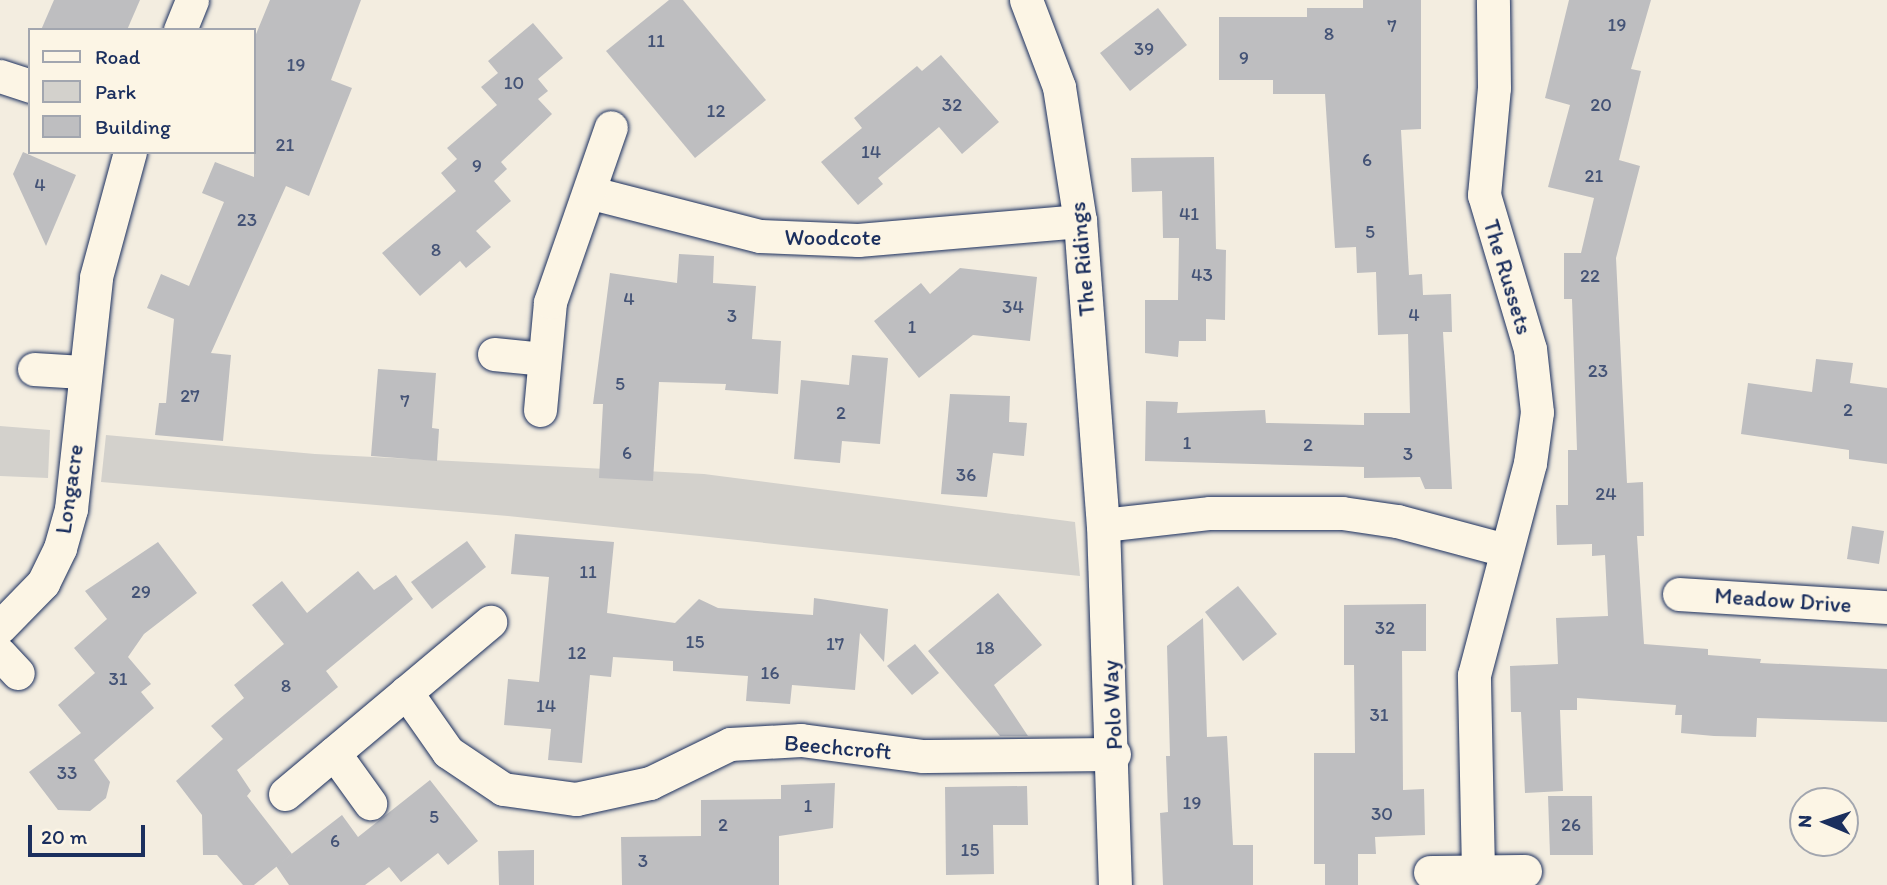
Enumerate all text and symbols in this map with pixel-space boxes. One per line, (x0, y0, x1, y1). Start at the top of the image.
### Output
house number: 19 (1608, 14, 1626, 36)
house number: 7 (1387, 15, 1397, 37)
house number: 8 (1324, 23, 1334, 45)
legend (28, 28, 256, 154)
house number: 11 (647, 30, 665, 52)
house number: 39 (1134, 38, 1154, 60)
text: Road (95, 44, 140, 69)
house number: 9 (1239, 47, 1249, 69)
house number: 19 (287, 54, 305, 76)
house number: 10 (504, 72, 524, 94)
text: Park (95, 79, 136, 104)
house number: 32 (942, 94, 962, 116)
house number: 20 (1590, 94, 1612, 116)
house number: 12 (707, 100, 725, 122)
text: Building (95, 114, 171, 139)
house number: 21 (276, 134, 294, 156)
house number: 14 (861, 141, 881, 163)
house number: 6 (1362, 149, 1372, 171)
house number: 9 (472, 155, 482, 177)
house number: 21 (1585, 165, 1603, 187)
house number: 4 (34, 174, 46, 196)
street label: The Ridings (1063, 201, 1101, 317)
house number: 41 (1179, 203, 1199, 225)
house number: 23 (237, 209, 257, 231)
street label: The Russets (1478, 216, 1538, 338)
house number: 5 (1365, 221, 1375, 243)
street label: Woodcote (785, 223, 881, 251)
house number: 8 (431, 239, 441, 261)
house number: 43 (1191, 264, 1213, 286)
house number: 22 (1580, 265, 1600, 287)
house number: 4 (623, 288, 635, 310)
house number: 34 (1002, 296, 1024, 318)
house number: 4 (1408, 304, 1420, 326)
house number: 3 (727, 305, 737, 327)
house number: 1 (908, 316, 916, 338)
house number: 23 (1588, 360, 1608, 382)
house number: 5 (615, 373, 625, 395)
house number: 27 (180, 385, 200, 407)
house number: 7 (400, 390, 410, 412)
house number: 2 (1843, 399, 1853, 421)
house number: 2 (836, 402, 846, 424)
house number: 1 (1183, 432, 1191, 454)
house number: 2 (1303, 434, 1313, 456)
street label: Longacre (49, 442, 89, 536)
house number: 6 (622, 442, 632, 464)
house number: 3 (1403, 443, 1413, 465)
house number: 36 (956, 464, 976, 486)
house number: 24 (1595, 483, 1617, 505)
house number: 11 (579, 561, 597, 583)
house number: 29 (131, 581, 151, 603)
street label: Meadow Drive (1714, 581, 1852, 619)
house number: 32 (1375, 617, 1395, 639)
house number: 15 (686, 631, 704, 653)
house number: 17 (826, 633, 844, 655)
house number: 18 (975, 637, 995, 659)
house number: 12 (568, 642, 586, 664)
street label: Polo Way (1096, 660, 1128, 750)
house number: 16 (761, 662, 779, 684)
house number: 31 (108, 668, 128, 690)
house number: 8 (281, 675, 291, 697)
house number: 14 (536, 695, 556, 717)
house number: 31 (1369, 704, 1389, 726)
street label: Beechcroft (783, 729, 893, 765)
house number: 33 (57, 762, 77, 784)
north arrow (1789, 787, 1859, 857)
house number: 19 (1183, 792, 1201, 814)
house number: 1 (804, 795, 812, 817)
house number: 30 (1371, 803, 1393, 825)
house number: 5 (429, 806, 439, 828)
scale bar (32, 812, 149, 856)
house number: 2 (718, 814, 728, 836)
house number: 26 (1561, 814, 1581, 836)
text: N (1793, 815, 1816, 828)
text: 20 m (41, 824, 87, 849)
house number: 6 (330, 830, 340, 852)
house number: 15 (961, 839, 979, 861)
house number: 3 (638, 850, 648, 872)

